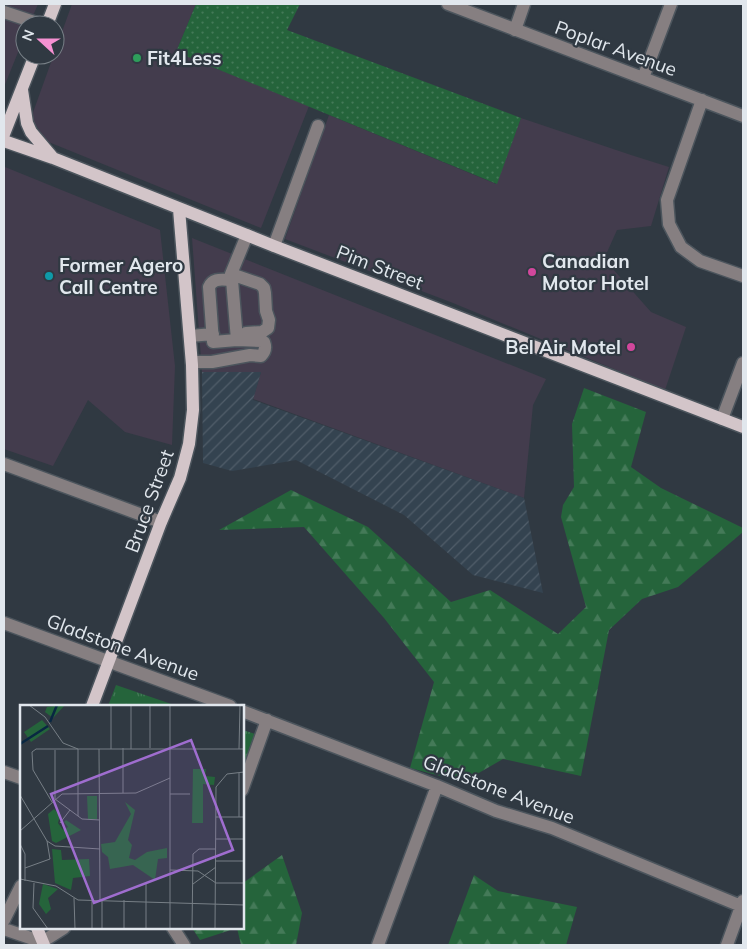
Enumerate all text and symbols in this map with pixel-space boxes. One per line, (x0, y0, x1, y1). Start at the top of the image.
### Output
north arrow (15, 15, 65, 65)
street label: Poplar Avenue (552, 15, 680, 81)
text: N (18, 27, 38, 44)
place label: Fit4Less (147, 46, 221, 70)
marker: Fit4Less (131, 52, 143, 64)
street label: Pim Street (333, 239, 427, 295)
place label: Canadian Motor Hotel (542, 249, 649, 295)
place label: Former Agero Call Centre (59, 253, 183, 299)
marker: Canadian Motor Hotel (526, 266, 538, 278)
marker: Former Agero Call Centre (43, 270, 55, 282)
place label: Bel Air Motel (505, 335, 621, 359)
marker: Bel Air Motel (625, 341, 637, 353)
street label: Bruce Street (119, 446, 179, 556)
street label: Gladstone Avenue (43, 608, 203, 686)
inset map (20, 705, 244, 929)
street label: Gladstone Avenue (420, 749, 578, 829)

